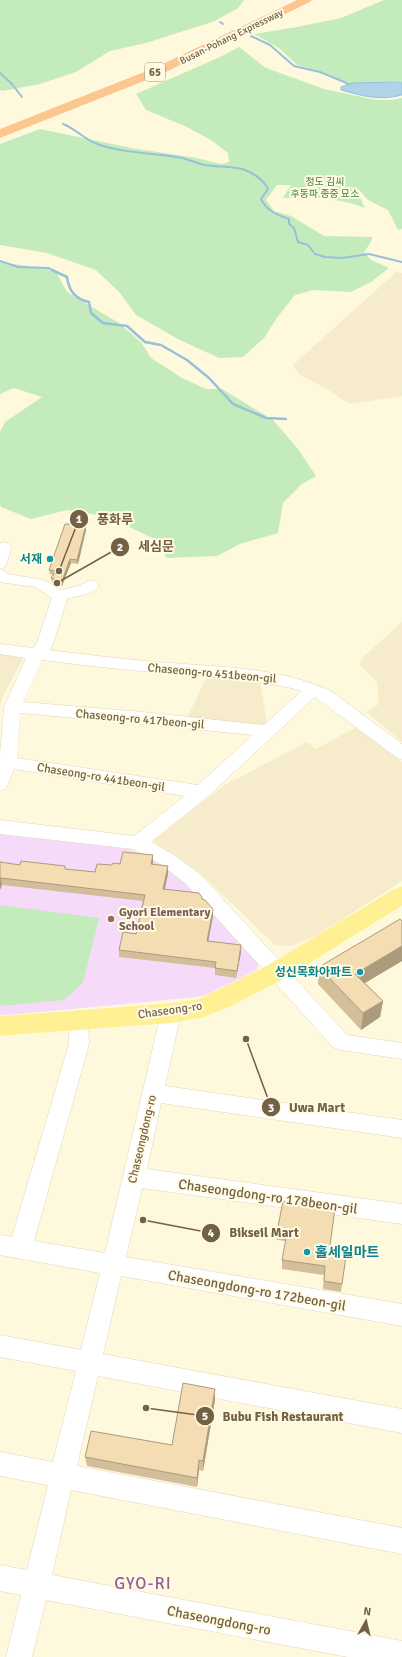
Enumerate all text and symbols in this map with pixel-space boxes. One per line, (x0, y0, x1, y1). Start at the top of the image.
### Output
street label: Busan-Pohang Expressway (178, 6, 285, 67)
road number: 65 (145, 63, 165, 81)
park label: 청도 김씨 후동파 종중 묘소 (291, 176, 359, 200)
callout: 풍화루 (69, 506, 141, 531)
text: 1 (76, 512, 83, 527)
text: 풍화루 (97, 512, 133, 528)
callout: 세심문 (110, 534, 182, 559)
text: 세심문 (138, 539, 174, 555)
text: 2 (117, 540, 123, 555)
place label: 서재 (20, 552, 42, 567)
marker: 서재 (45, 554, 55, 564)
street label: Chaseong-ro 451beon-gil (147, 660, 278, 687)
street label: Chaseong-ro 417beon-gil (75, 706, 206, 733)
street label: Chaseong-ro 441beon-gil (36, 760, 166, 795)
place label: Gyori Elementary School (119, 905, 211, 934)
marker: Gyori Elementary School (106, 914, 116, 924)
place label: 성신목화아파트 (275, 965, 352, 980)
marker: 성신목화아파트 (355, 967, 365, 977)
street label: Chaseong-ro (137, 999, 203, 1022)
street label: Chaseongdong-ro (125, 1093, 160, 1185)
callout: Uwa Mart (261, 1095, 353, 1120)
text: Uwa Mart (289, 1100, 345, 1116)
text: 3 (268, 1101, 274, 1116)
street label: Chaseongdong-ro 178beon-gil (177, 1176, 359, 1217)
callout: Bikseil Mart (201, 1220, 307, 1245)
text: Bikseil Mart (229, 1225, 299, 1241)
text: 4 (208, 1226, 215, 1241)
place label: 홀세일마트 (315, 1244, 380, 1261)
marker: 홀세일마트 (302, 1247, 312, 1257)
street label: Chaseongdong-ro 172beon-gil (166, 1266, 347, 1315)
callout: Bubu Fish Restaurant (195, 1404, 352, 1429)
text: 5 (202, 1409, 208, 1424)
text: Bubu Fish Restaurant (223, 1409, 344, 1425)
district label: GYO-RI (114, 1573, 172, 1594)
north arrow (346, 1601, 386, 1641)
street label: Chaseongdong-ro (166, 1602, 272, 1639)
text: N (363, 1605, 372, 1619)

